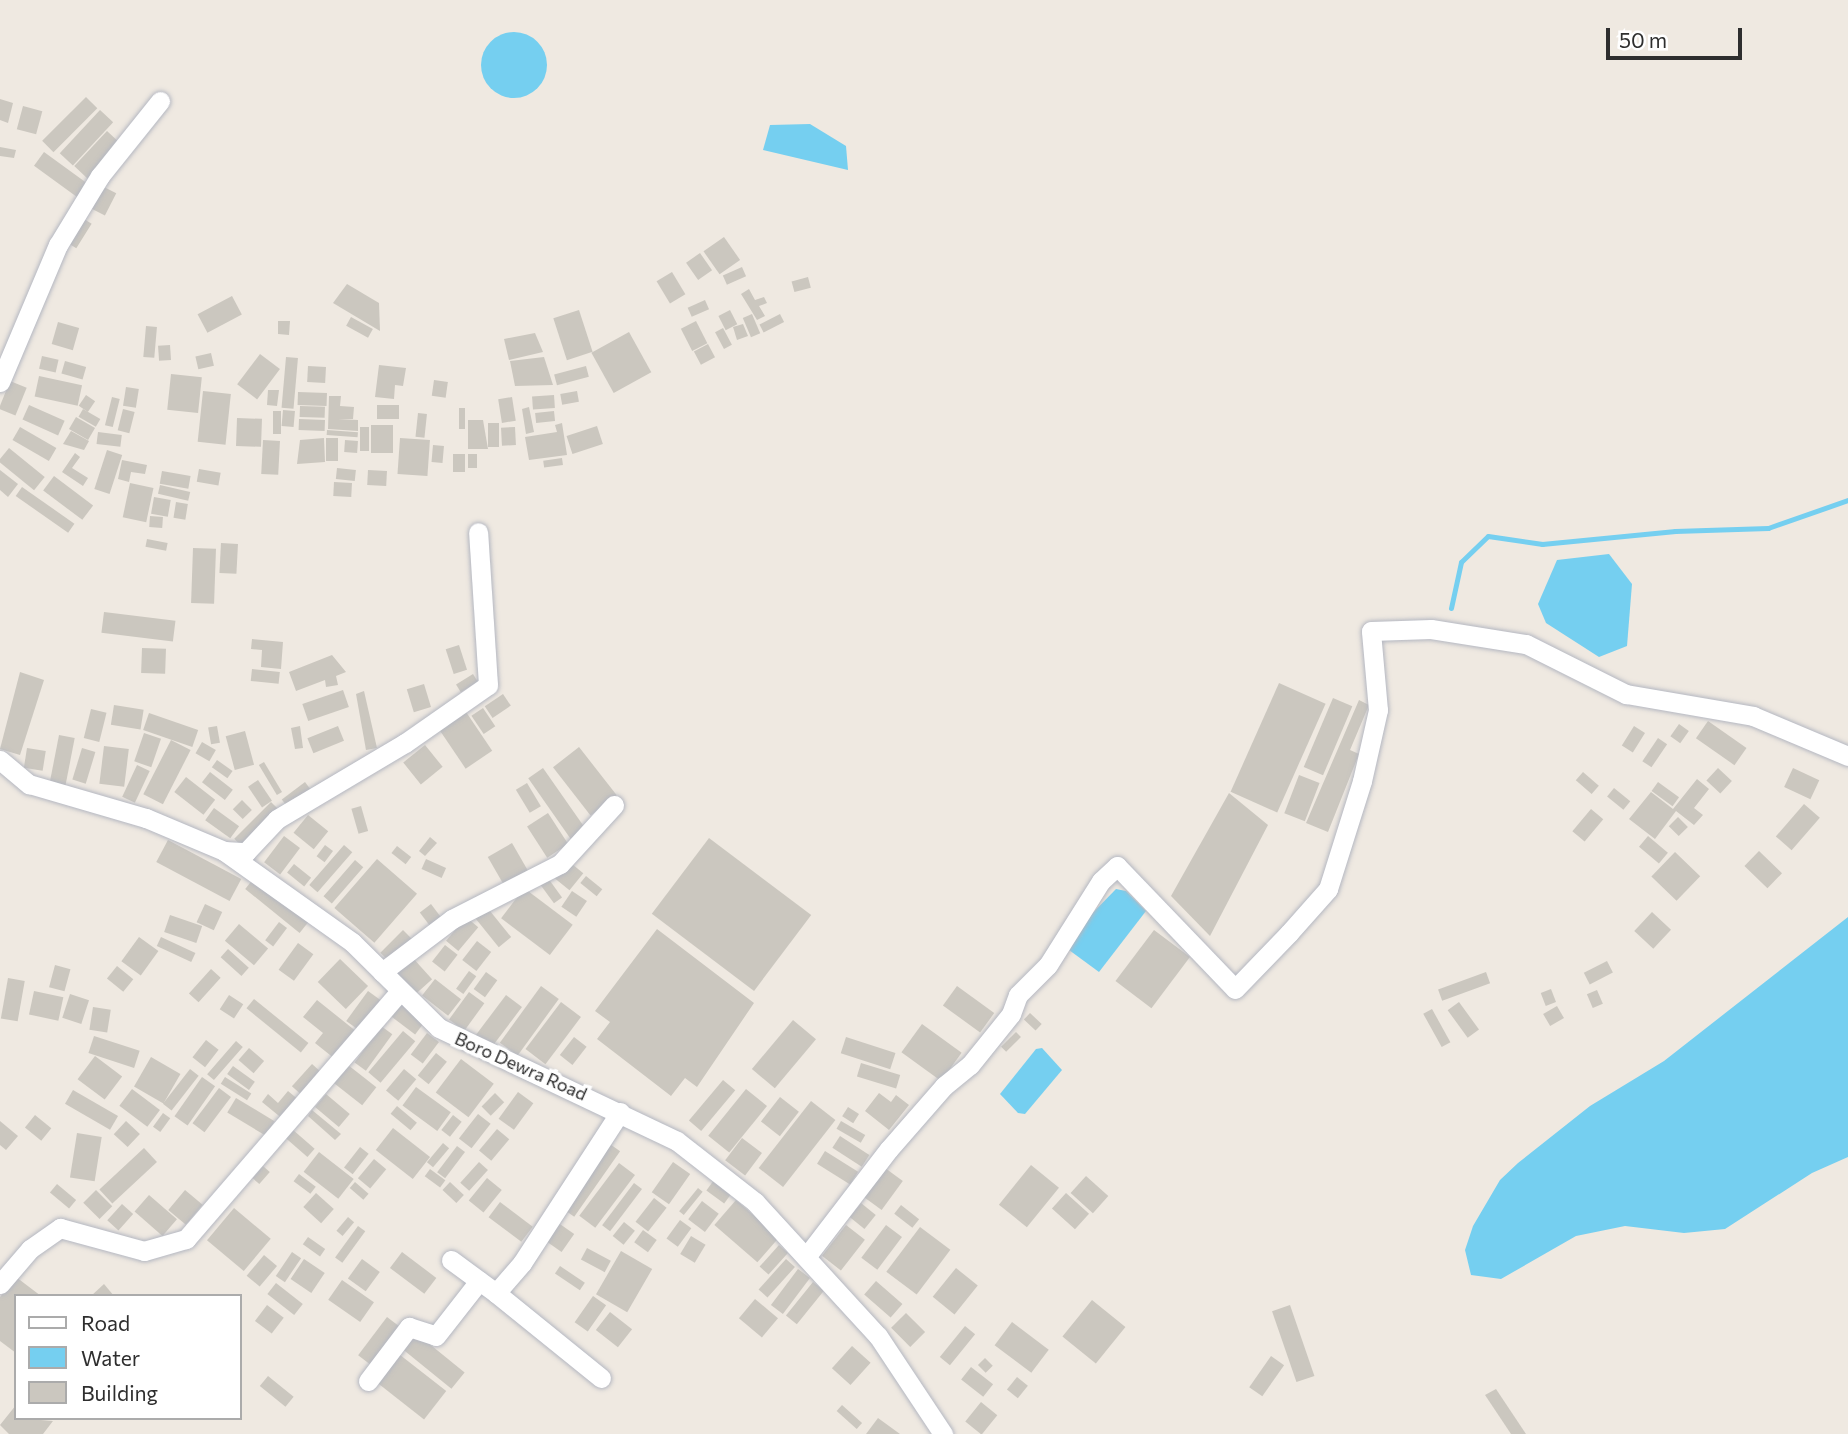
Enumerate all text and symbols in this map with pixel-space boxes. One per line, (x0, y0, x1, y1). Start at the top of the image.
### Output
scale bar (1610, 14, 1746, 58)
text: 50 m (1619, 27, 1667, 52)
street label: Boro Dewra Road (452, 1027, 590, 1105)
legend (14, 1294, 242, 1420)
text: Road (81, 1310, 130, 1335)
text: Water (81, 1345, 140, 1370)
text: Building (81, 1380, 158, 1405)

